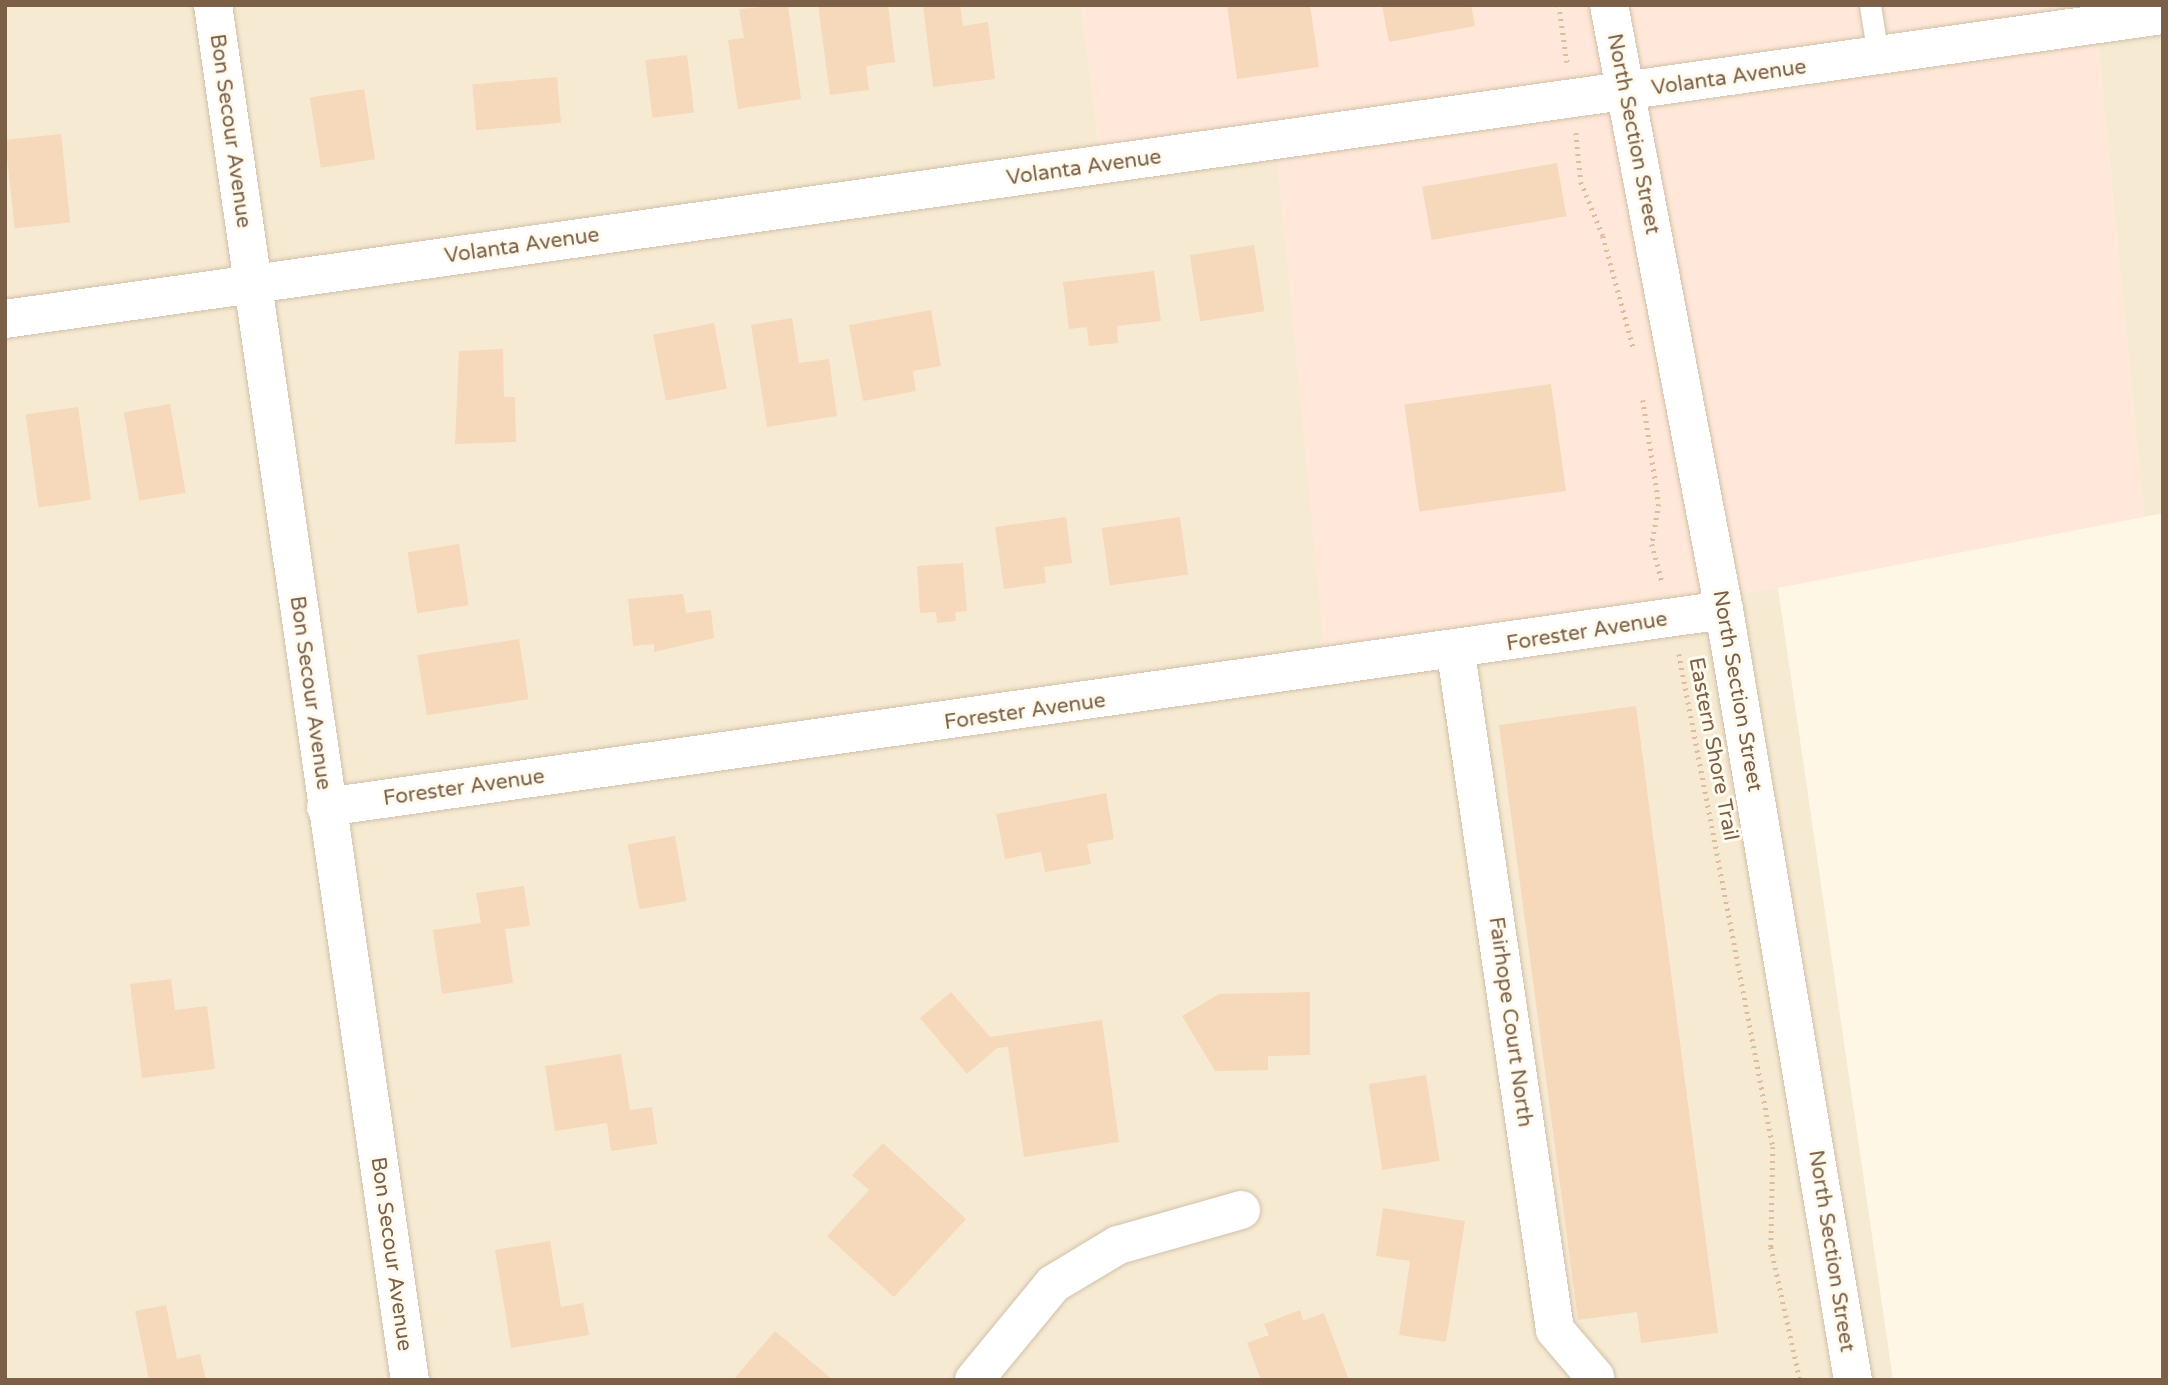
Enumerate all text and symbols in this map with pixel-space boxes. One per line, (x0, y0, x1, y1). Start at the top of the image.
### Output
street label: North Section Street (1601, 31, 1665, 237)
street label: Bon Secour Avenue (204, 32, 256, 230)
street label: Volanta Avenue (1650, 55, 1808, 101)
street label: Volanta Avenue (1005, 145, 1163, 191)
street label: Volanta Avenue (443, 223, 601, 269)
street label: North Section Street (1707, 588, 1767, 794)
street label: Bon Secour Avenue (284, 594, 336, 792)
street label: Forester Avenue (1505, 607, 1669, 657)
street label: Eastern Shore Trail (1683, 655, 1743, 843)
street label: Forester Avenue (943, 688, 1107, 736)
street label: Forester Avenue (382, 764, 546, 812)
street label: Fairhope Court North (1483, 915, 1537, 1129)
street label: North Section Street (1803, 1148, 1859, 1354)
street label: Bon Secour Avenue (365, 1155, 417, 1353)

